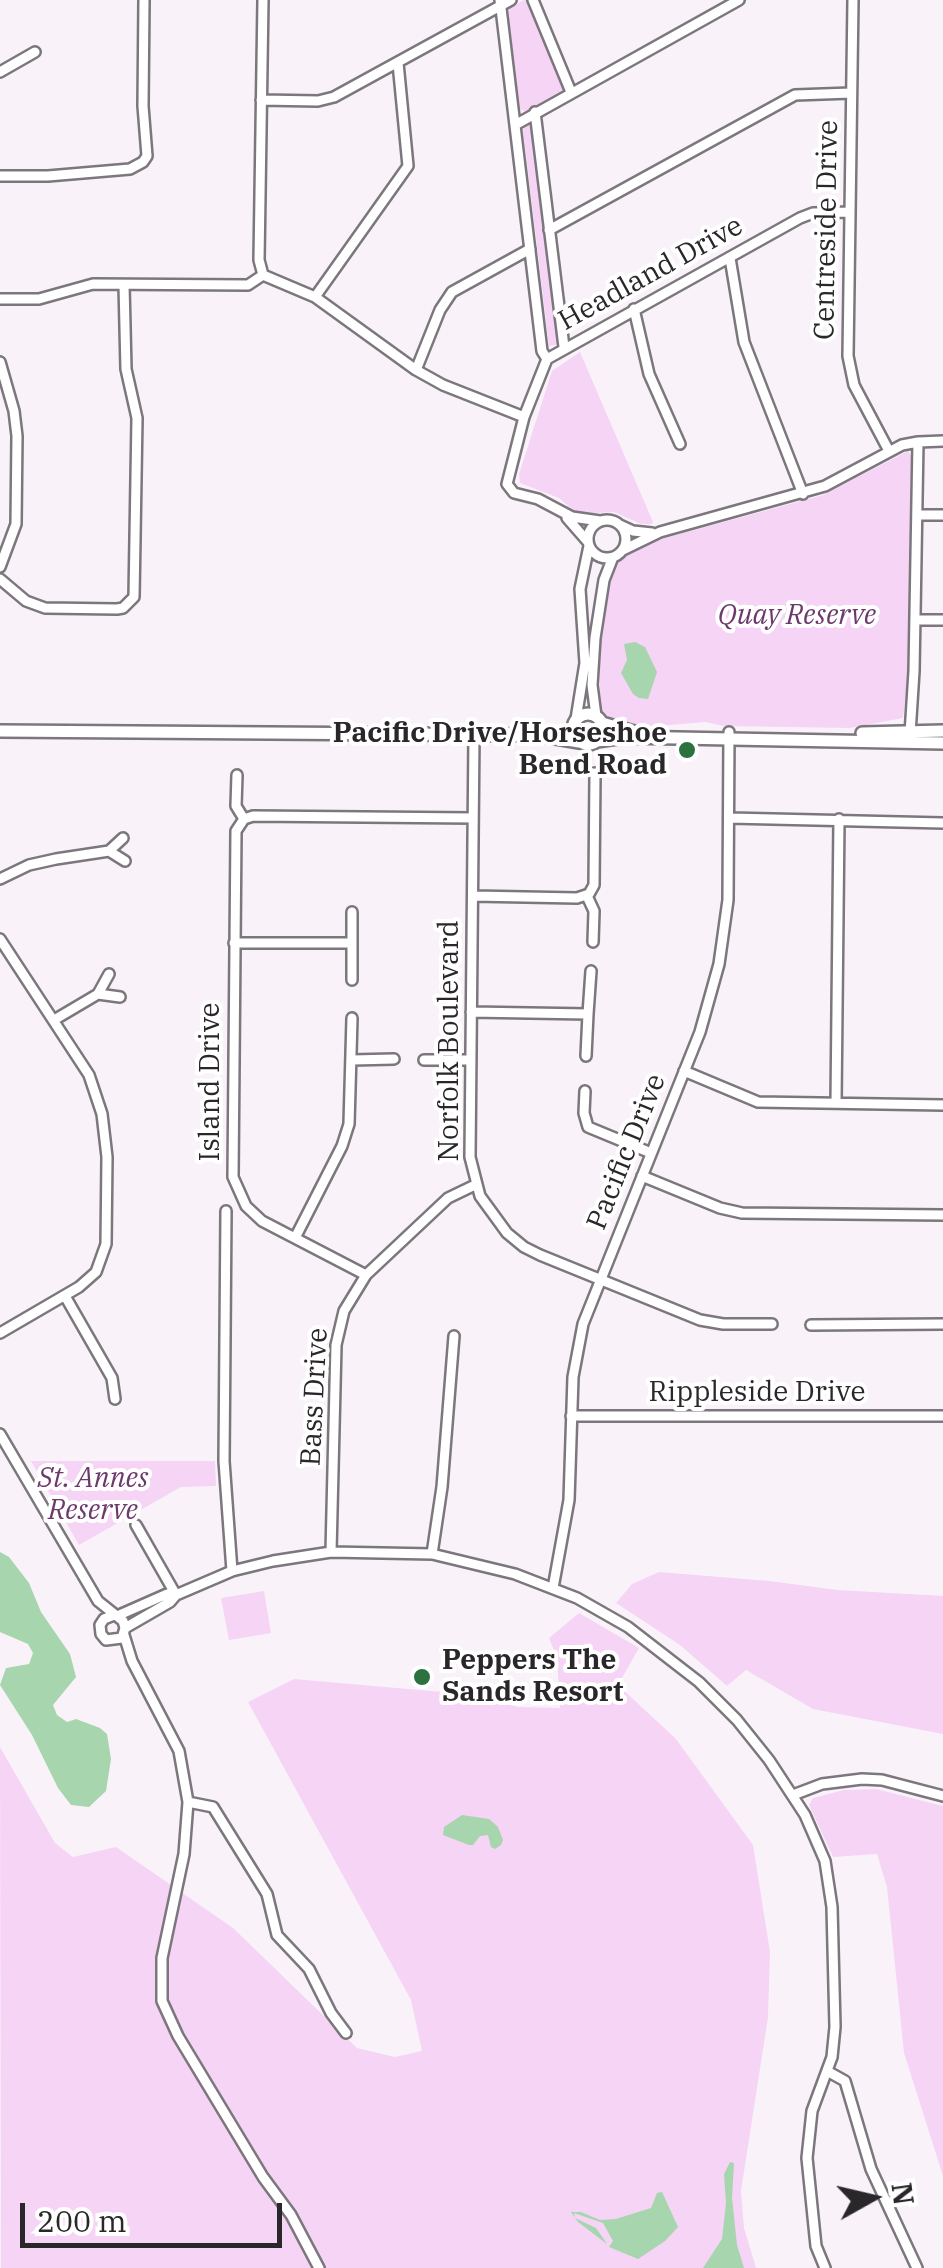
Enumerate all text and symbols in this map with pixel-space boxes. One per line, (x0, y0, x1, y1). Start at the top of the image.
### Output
street label: Centreside Drive (808, 120, 846, 340)
street label: Headland Drive (553, 210, 749, 338)
park label: Quay Reserve (718, 599, 876, 633)
place label: Pacific Drive/Horseshoe Bend Road (333, 717, 667, 783)
marker: Pacific Drive/Horseshoe Bend Road (676, 739, 698, 761)
street label: Norfolk Boulevard (433, 920, 467, 1162)
street label: Island Drive (194, 1002, 228, 1162)
street label: Pacific Drive (581, 1069, 673, 1235)
street label: Bass Drive (295, 1327, 335, 1467)
street label: Rippleside Drive (648, 1376, 866, 1410)
park label: St. Annes Reserve (38, 1462, 148, 1528)
place label: Peppers The Sands Resort (442, 1644, 623, 1710)
marker: Peppers The Sands Resort (411, 1666, 433, 1688)
north arrow (823, 2148, 923, 2248)
text: N (883, 2180, 923, 2207)
scale bar (25, 2183, 288, 2245)
text: 200 m (37, 2201, 127, 2240)

